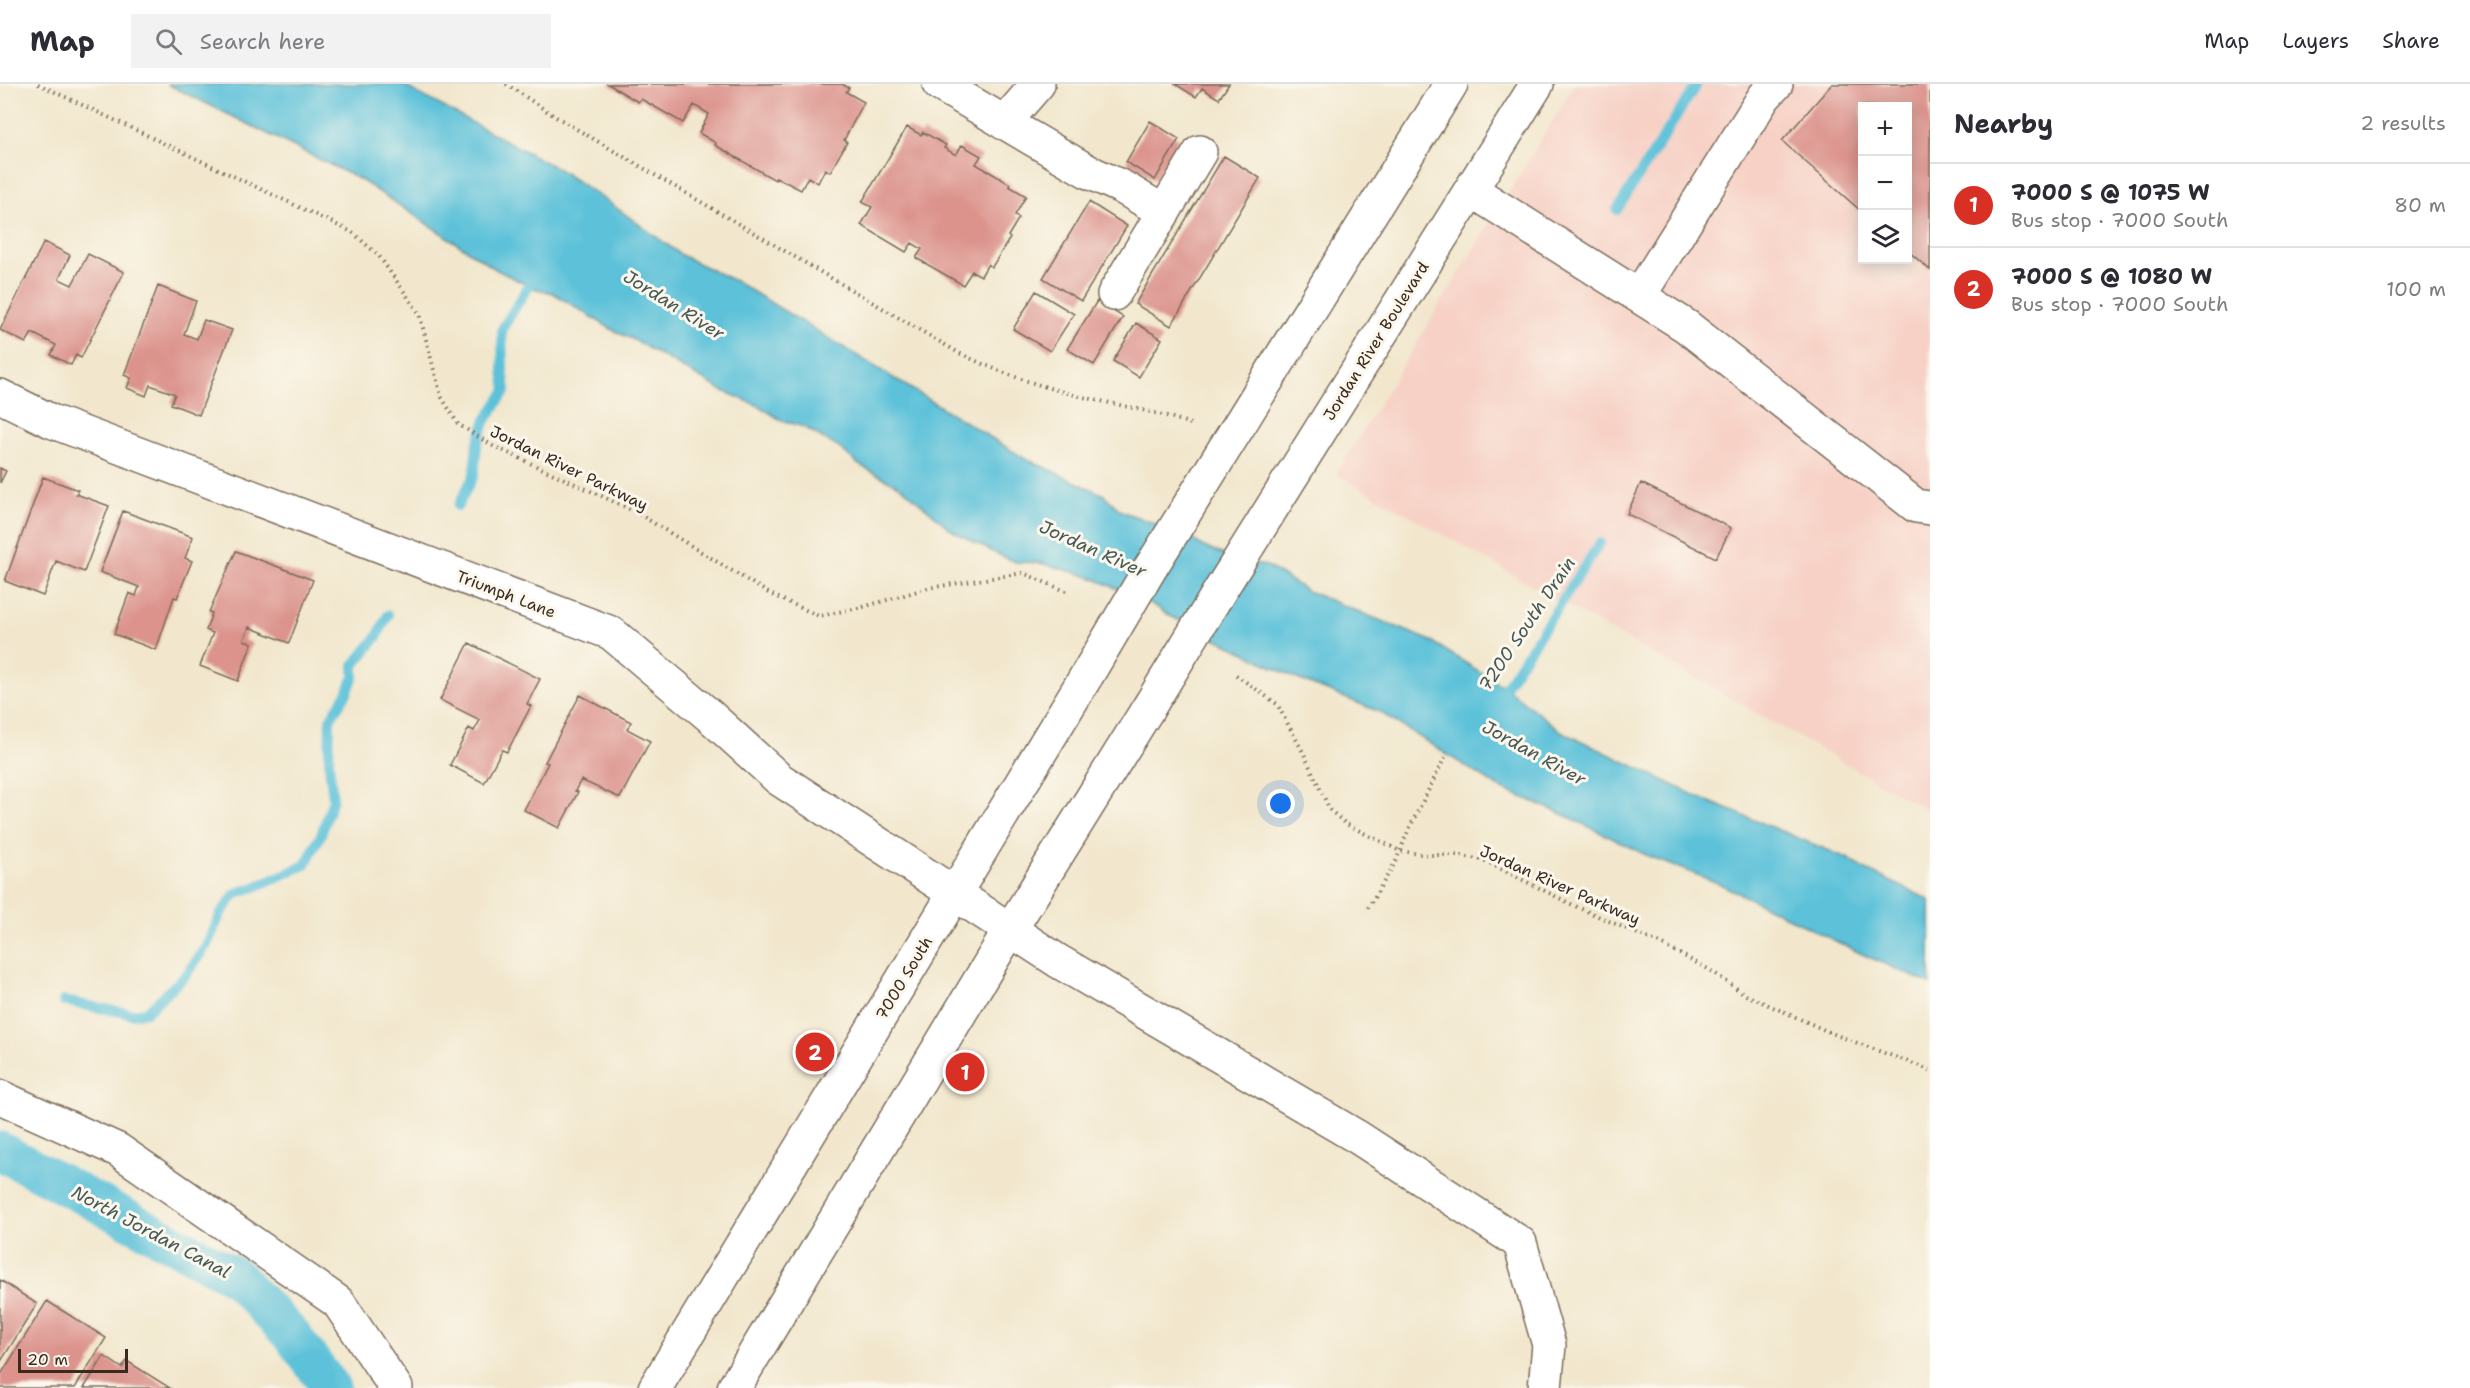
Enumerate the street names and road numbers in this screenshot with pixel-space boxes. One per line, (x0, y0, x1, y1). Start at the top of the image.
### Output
street label: Jordan River Boulevard (1318, 258, 1434, 424)
street label: Jordan River Parkway (486, 421, 652, 515)
street label: Triumph Lane (453, 565, 559, 623)
street label: Jordan River Parkway (1477, 840, 1643, 930)
street label: 7000 South (871, 932, 937, 1024)

